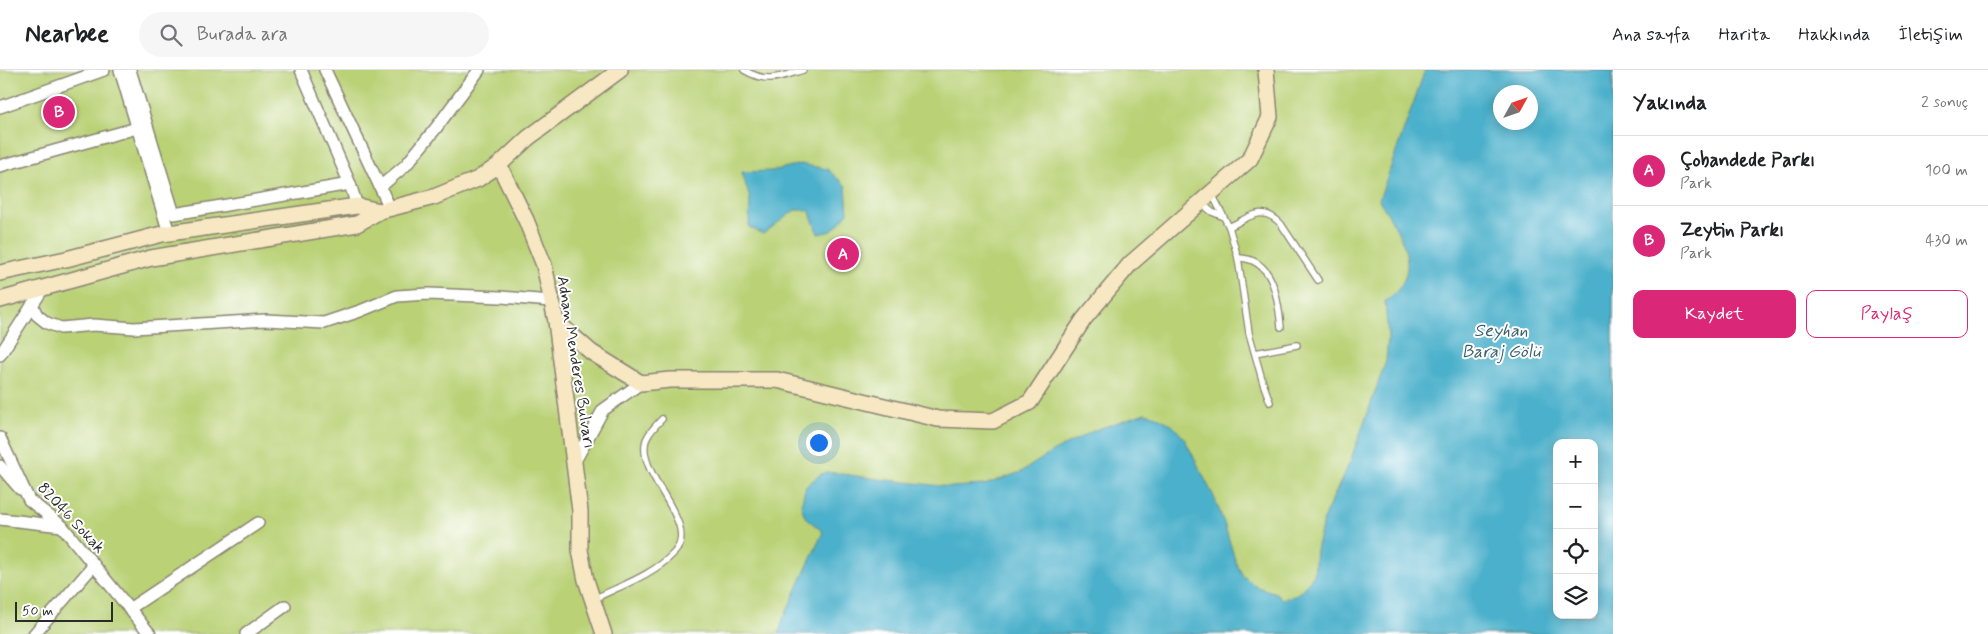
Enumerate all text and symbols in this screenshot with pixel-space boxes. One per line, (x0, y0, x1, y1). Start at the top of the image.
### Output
search box (139, 12, 489, 57)
text: Nearbee (25, 19, 109, 50)
icon: search (157, 21, 185, 49)
text: Burada ara (197, 22, 288, 47)
text: Ana sayfa (1612, 23, 1691, 47)
text: Harita (1719, 23, 1770, 47)
text: Hakkında (1798, 23, 1871, 47)
text: İletişim (1899, 23, 1963, 47)
north arrow (1493, 85, 1538, 130)
text: Yakında (1633, 89, 1707, 117)
text: 2 sonuç (1921, 92, 1968, 113)
pin: B (43, 93, 75, 131)
text: Çobandede Parkı (1680, 148, 1815, 173)
text: A (1644, 160, 1654, 181)
text: 100 m (1925, 160, 1968, 181)
text: Park (1680, 173, 1712, 194)
text: Zeytin Parkı (1680, 218, 1784, 243)
text: B (1644, 230, 1654, 251)
text: 430 m (1925, 230, 1968, 251)
pin: A (827, 235, 859, 273)
text: Park (1680, 243, 1712, 264)
street label: Adnan Menderes Bulvarı (552, 274, 600, 450)
button: Kaydet (1633, 290, 1796, 338)
button: Paylaş (1806, 290, 1968, 338)
water label: Seyhan Baraj Gölü (1462, 319, 1542, 364)
your location (806, 430, 832, 456)
map controls (1553, 439, 1598, 619)
button: + (1553, 439, 1598, 484)
street label: 82046 Sokak (33, 478, 109, 558)
button: − (1553, 484, 1598, 529)
button: locate (1553, 529, 1598, 574)
button: layers (1553, 574, 1598, 619)
scale bar (15, 599, 112, 622)
text: 50 m (22, 602, 53, 620)

